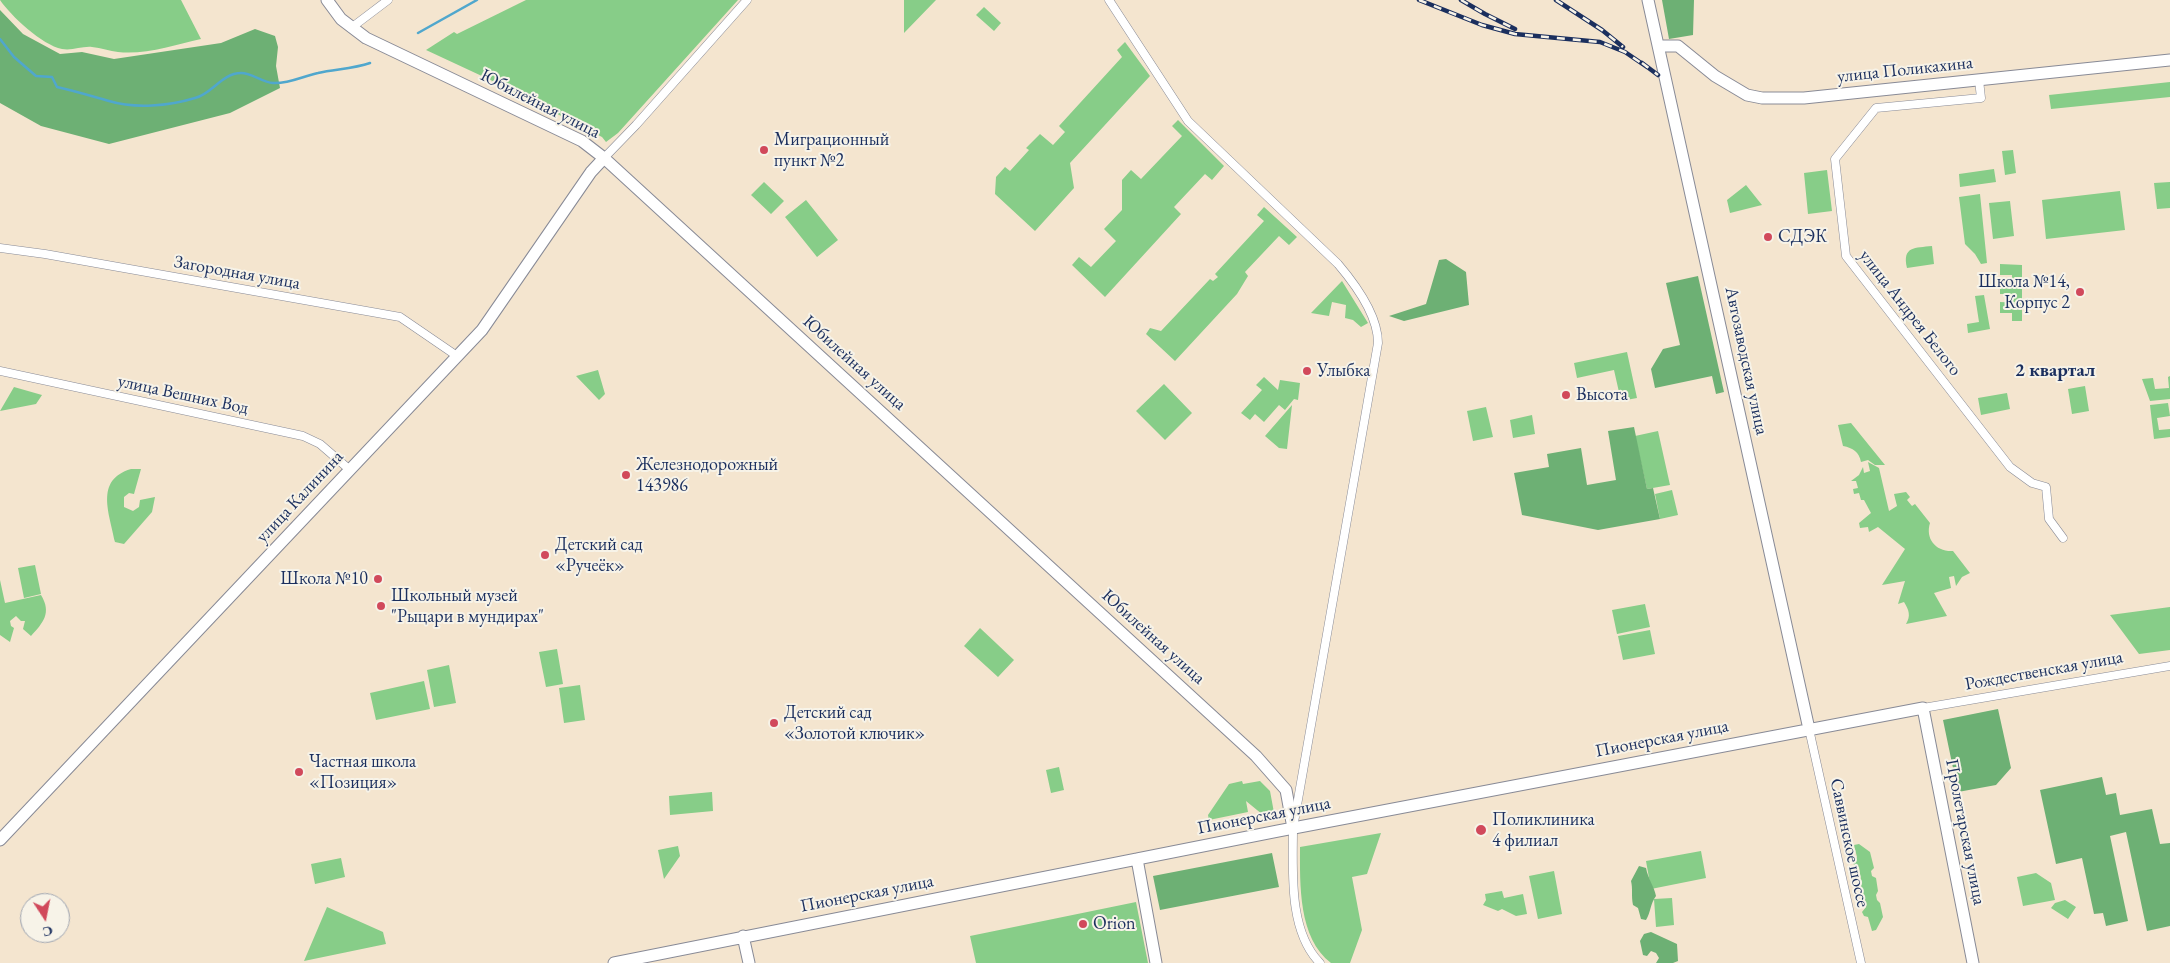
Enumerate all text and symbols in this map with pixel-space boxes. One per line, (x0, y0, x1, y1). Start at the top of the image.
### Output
street label: улица Поликахина (1836, 52, 1974, 88)
street label: Юбилейная улица (476, 64, 604, 144)
place label: Миграционный пункт №2 (774, 129, 889, 172)
marker: Миграционный пункт №2 (758, 144, 770, 156)
place label: СДЭК (1778, 226, 1827, 248)
marker: СДЭК (1762, 231, 1774, 243)
street label: улица Андрея Белого (1854, 246, 1966, 380)
street label: Загородная улица (172, 251, 302, 295)
place label: Школа №14, Корпус 2 (1978, 271, 2070, 314)
street label: Автозаводская улица (1720, 285, 1772, 437)
marker: Школа №14, Корпус 2 (2074, 286, 2086, 298)
street label: Юбилейная улица (798, 311, 910, 415)
place label: Улыбка (1317, 360, 1370, 382)
district label: 2 квартал (2015, 360, 2095, 382)
marker: Улыбка (1301, 365, 1313, 377)
street label: улица Вешних Вод (116, 371, 250, 419)
place label: Высота (1576, 384, 1628, 406)
marker: Высота (1560, 389, 1572, 401)
street label: улица Калинина (252, 446, 348, 548)
place label: Железнодорожный 143986 (636, 454, 778, 496)
marker: Железнодорожный 143986 (620, 469, 632, 481)
place label: Детский сад «Ручеёк» (555, 534, 643, 576)
marker: Детский сад «Ручеёк» (539, 549, 551, 561)
place label: Школа №10 (280, 568, 368, 590)
marker: Школа №10 (372, 573, 384, 585)
place label: Школьный музей "Рыцари в мундирах" (391, 585, 544, 628)
street label: Юбилейная улица (1097, 585, 1209, 689)
marker: Школьный музей "Рыцари в мундирах" (375, 600, 387, 612)
street label: Рождественская улица (1963, 646, 2125, 696)
place label: Детский сад «Золотой ключик» (784, 702, 925, 744)
street label: Пионерская улица (1594, 715, 1730, 763)
marker: Детский сад «Золотой ключик» (768, 717, 780, 729)
place label: Частная школа «Позиция» (309, 751, 416, 794)
street label: Пролетарская улица (1940, 757, 1990, 907)
marker: Частная школа «Позиция» (293, 766, 305, 778)
street label: Саввинское шоссе (1825, 777, 1873, 909)
street label: Пионерская улица (1196, 792, 1332, 840)
place label: Поликлиника 4 филиал (1492, 809, 1595, 852)
marker: Поликлиника 4 филиал (1474, 823, 1488, 837)
street label: Пионерская улица (799, 870, 935, 918)
north arrow (20, 893, 70, 943)
place label: Orion (1093, 913, 1136, 935)
marker: Orion (1077, 918, 1089, 930)
text: С (41, 922, 54, 942)

